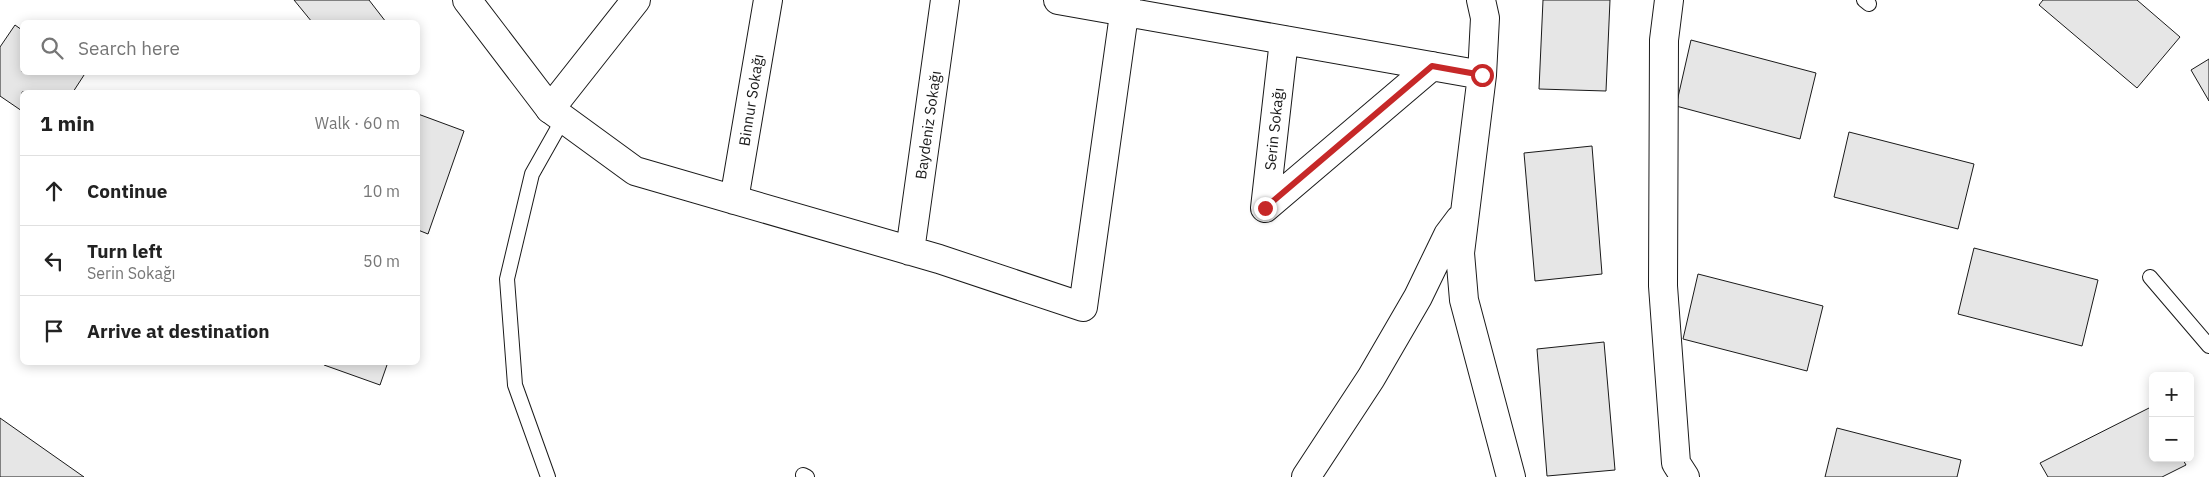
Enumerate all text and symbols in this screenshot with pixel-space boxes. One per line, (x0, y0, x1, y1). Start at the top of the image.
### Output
search box (20, 20, 420, 75)
icon: search (38, 34, 66, 62)
text: Search here (78, 36, 180, 60)
street label: Binnur Sokağı (734, 53, 768, 147)
route start (1471, 64, 1494, 87)
street label: Baydeniz Sokağı (911, 69, 945, 181)
street label: Serin Sokağı (1260, 87, 1288, 171)
text: 1 min (40, 109, 95, 137)
text: Walk · 60 m (315, 113, 400, 133)
icon: ahead (40, 177, 68, 205)
text: Continue (87, 179, 167, 203)
text: 10 m (363, 181, 400, 201)
route end (1254, 197, 1277, 220)
text: Turn left (87, 239, 163, 263)
icon: left (40, 247, 68, 275)
text: 50 m (363, 251, 400, 271)
text: Serin Sokağı (87, 263, 175, 283)
icon: arrive (40, 317, 68, 345)
text: Arrive at destination (87, 319, 270, 343)
map controls (2149, 372, 2194, 462)
button: + (2149, 372, 2194, 417)
button: − (2149, 417, 2194, 462)

